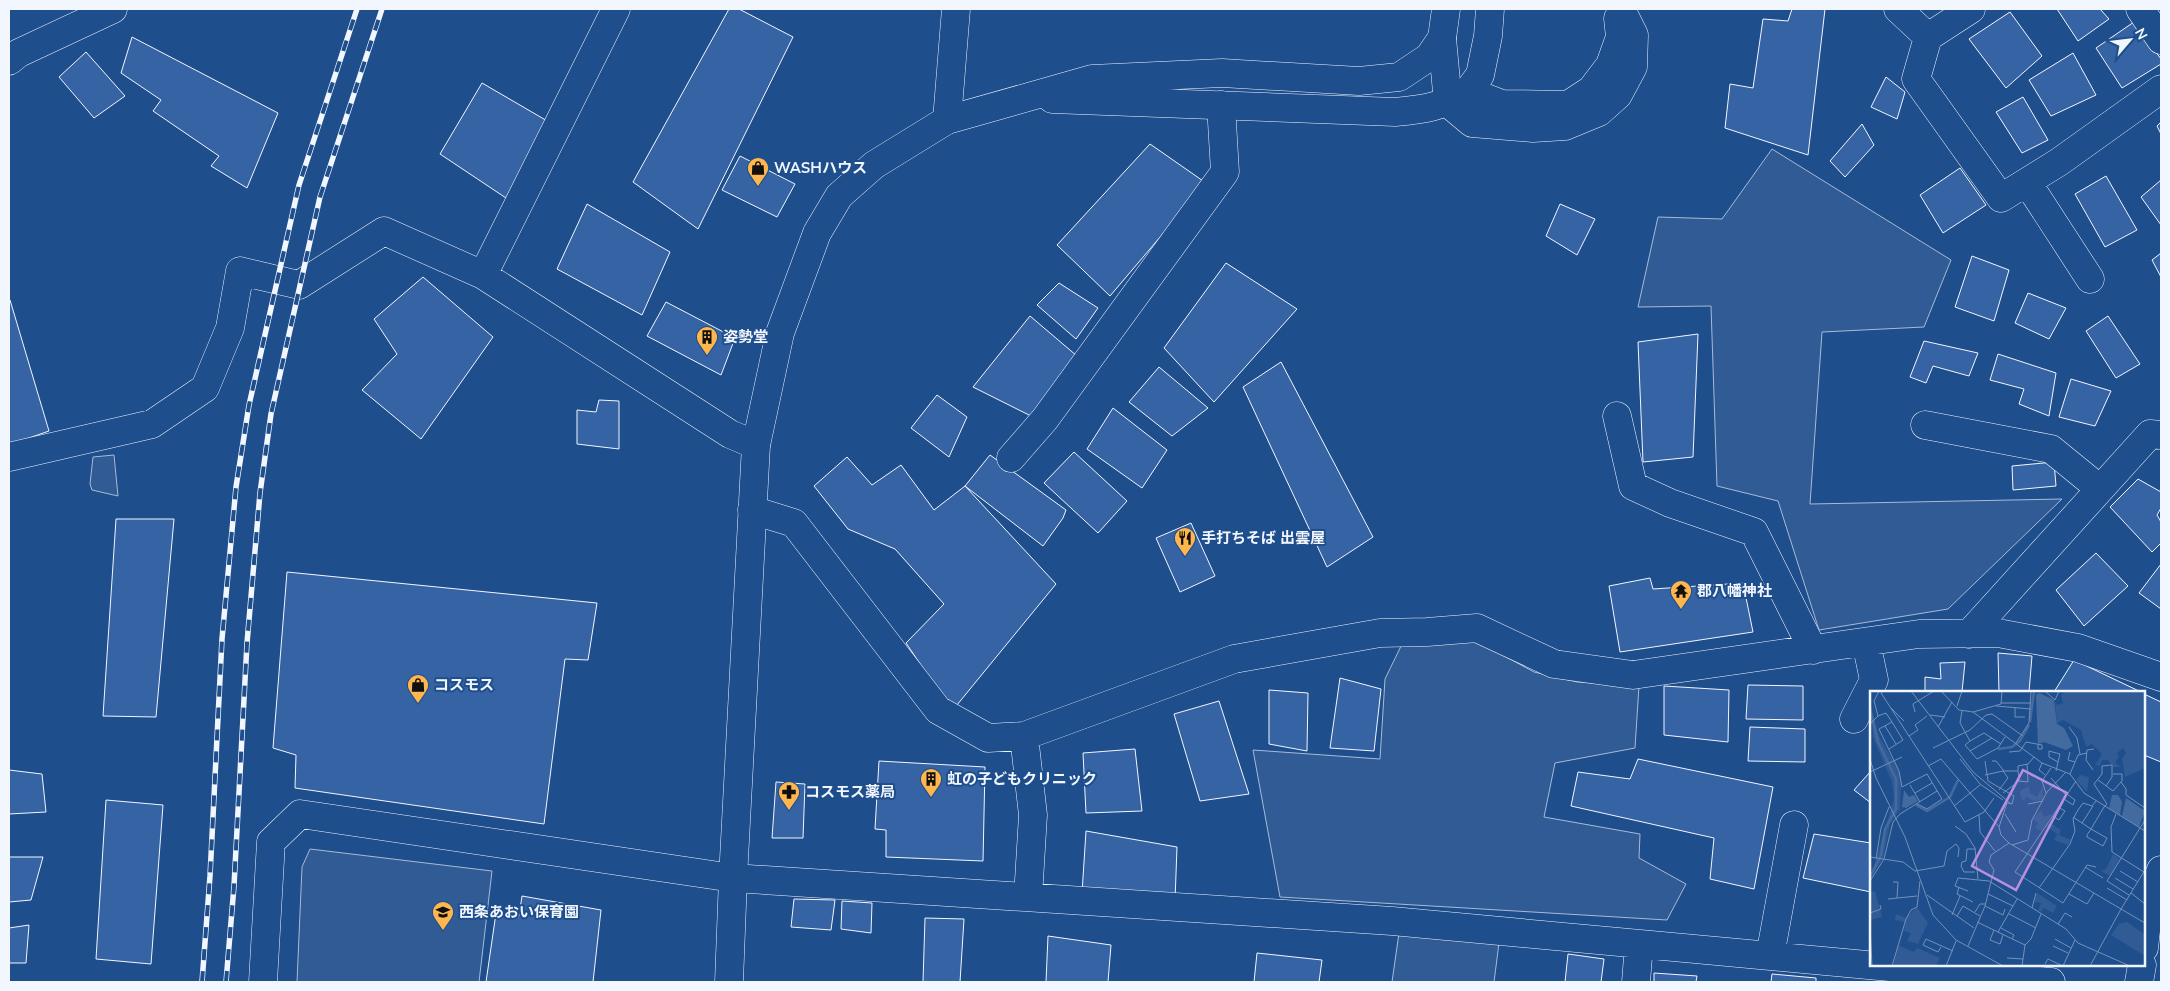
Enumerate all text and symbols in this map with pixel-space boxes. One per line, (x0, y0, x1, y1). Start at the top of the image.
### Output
north arrow (2105, 15, 2155, 65)
text: N (2130, 25, 2152, 43)
shop icon: WASHハウス (746, 156, 770, 187)
place label: WASHハウス (774, 158, 867, 178)
building icon: 姿勢堂 (695, 325, 719, 356)
place label: 姿勢堂 (723, 327, 768, 347)
restaurant icon: 手打ちそば 出雲屋 (1173, 526, 1197, 557)
place label: 手打ちそば 出雲屋 (1201, 528, 1325, 548)
temple icon: 郡八幡神社 (1669, 579, 1693, 610)
place label: 郡八幡神社 (1697, 581, 1772, 601)
shop icon: コスモス (406, 673, 430, 704)
place label: コスモス (434, 675, 494, 695)
inset map (1870, 691, 2145, 966)
building icon: 虹の子どもクリニック (919, 767, 943, 798)
place label: 虹の子どもクリニック (947, 769, 1097, 789)
pharmacy icon: コスモス薬局 (777, 780, 801, 811)
place label: コスモス薬局 (805, 782, 895, 802)
school or university icon: 西条あおい保育園 (431, 900, 455, 931)
place label: 西条あおい保育園 (459, 902, 579, 922)

